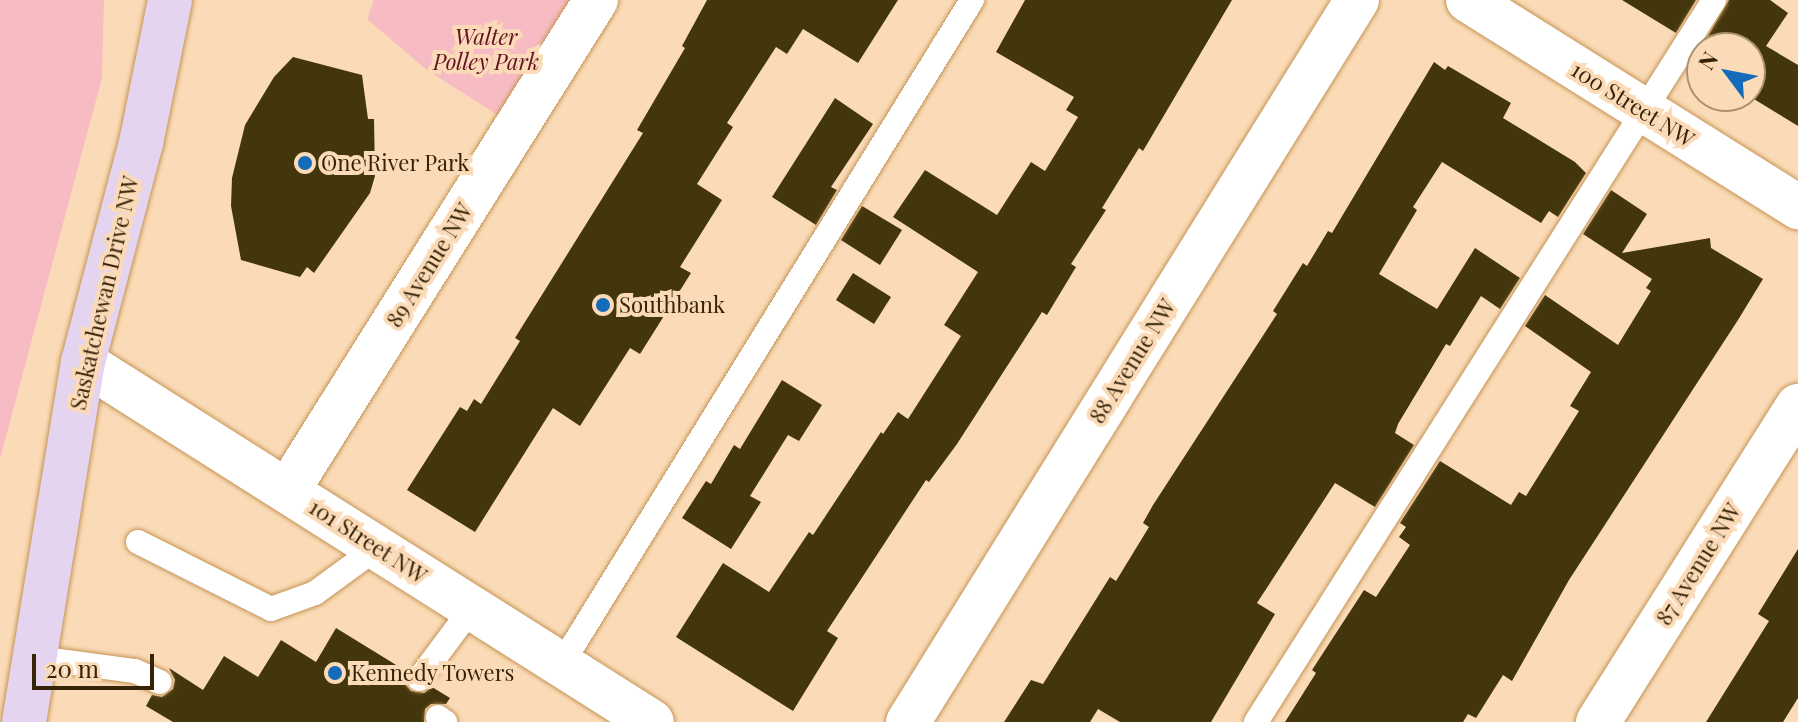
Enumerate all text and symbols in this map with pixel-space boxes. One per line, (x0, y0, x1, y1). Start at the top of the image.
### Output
park label: Walter Polley Park (433, 23, 539, 74)
north arrow (1686, 32, 1766, 112)
text: N (1690, 46, 1724, 75)
street label: 100 Street NW (1567, 56, 1699, 152)
place label: One River Park (321, 150, 470, 176)
marker: One River Park (296, 154, 314, 172)
street label: Saskatchewan Drive NW (64, 174, 144, 412)
street label: 89 Avenue NW (380, 198, 478, 332)
place label: Southbank (619, 292, 725, 318)
street label: 88 Avenue NW (1083, 294, 1181, 428)
marker: Southbank (594, 296, 612, 314)
street label: 101 Street NW (304, 493, 432, 589)
street label: 87 Avenue NW (1650, 498, 1746, 630)
scale bar (36, 638, 158, 688)
text: 20 m (46, 652, 99, 684)
place label: Kennedy Towers (351, 660, 515, 686)
marker: Kennedy Towers (326, 664, 344, 682)

